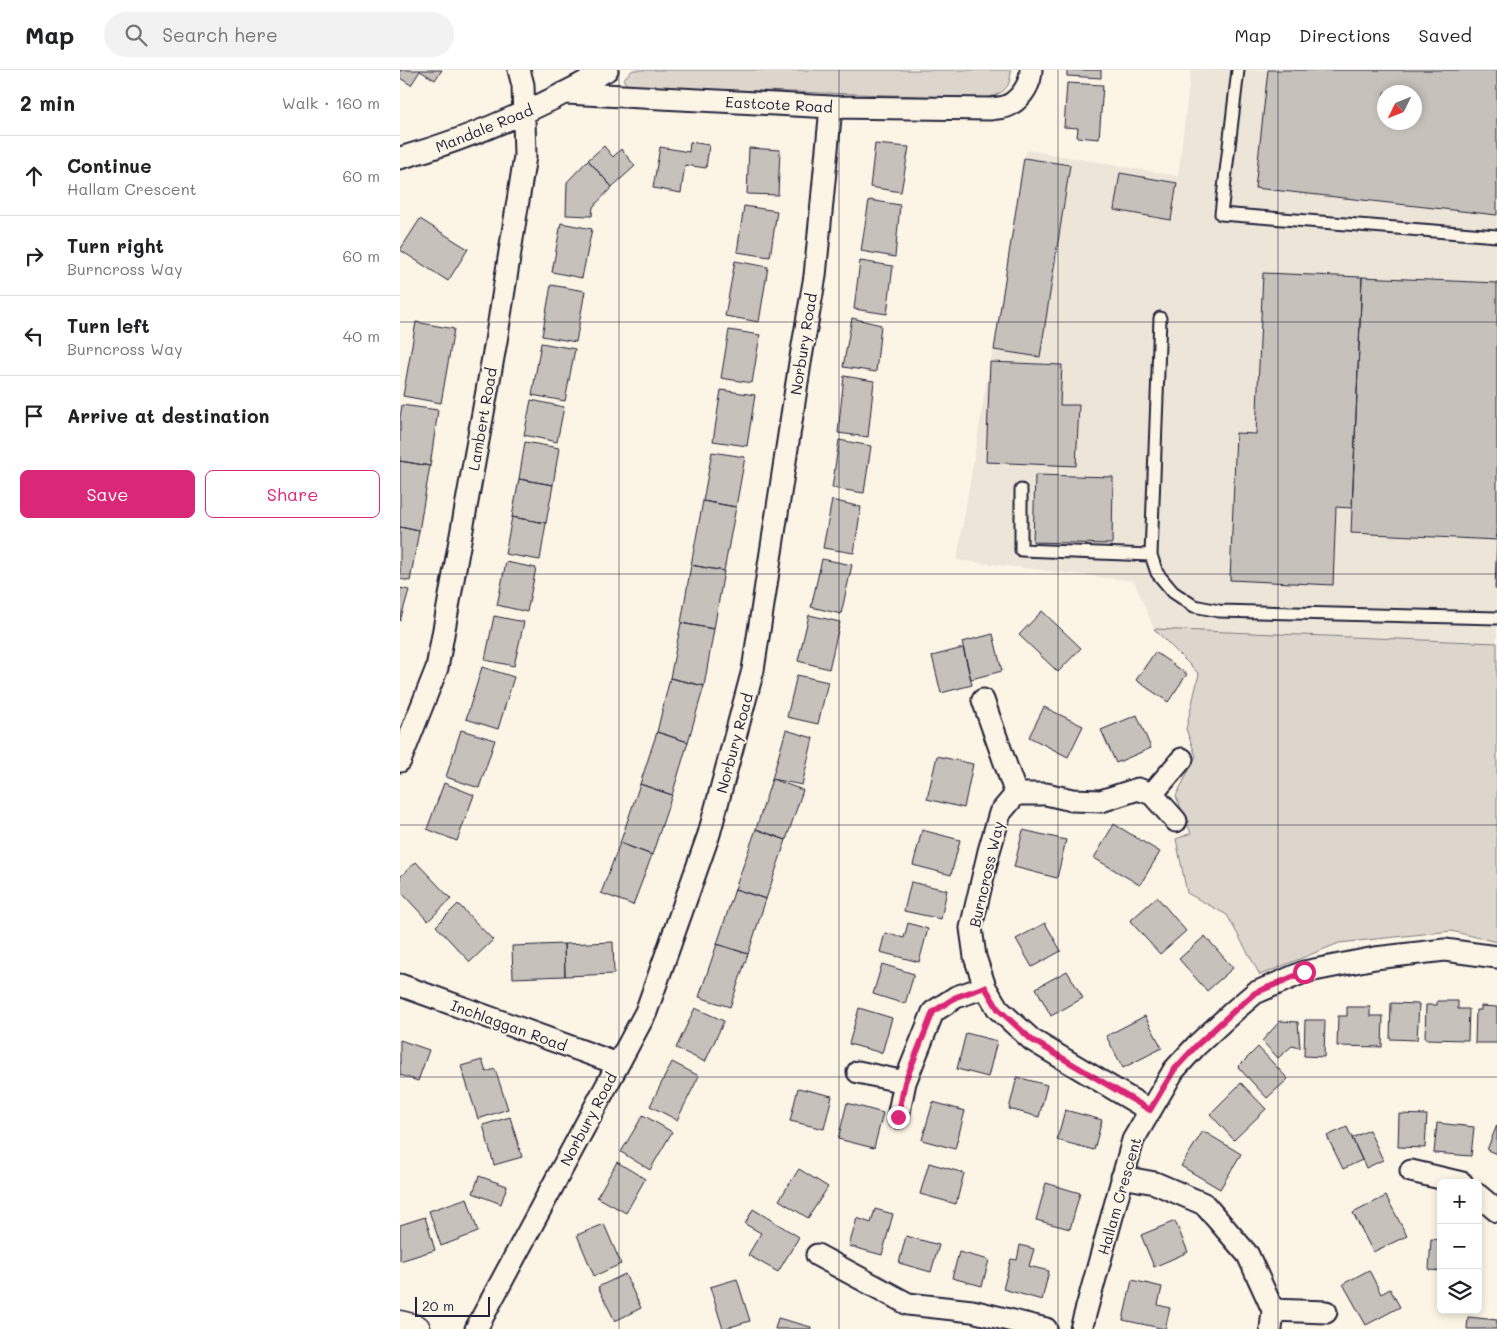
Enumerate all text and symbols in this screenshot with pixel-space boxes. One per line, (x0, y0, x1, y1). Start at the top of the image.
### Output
search box (104, 12, 454, 57)
text: Map (25, 19, 74, 50)
icon: search (122, 21, 150, 49)
text: Search here (162, 22, 278, 47)
text: Map (1234, 23, 1271, 47)
text: Directions (1299, 23, 1391, 47)
text: Saved (1419, 23, 1472, 47)
north arrow (1377, 85, 1422, 130)
text: 2 min (20, 89, 75, 116)
street label: Eastcote Road (725, 91, 833, 117)
text: Walk · 160 m (282, 92, 380, 113)
street label: Mandale Road (432, 99, 536, 157)
text: Continue (67, 153, 152, 178)
icon: ahead (20, 162, 48, 190)
text: 60 m (343, 165, 380, 186)
text: Hallam Crescent (67, 178, 197, 199)
text: Turn right (67, 233, 164, 258)
icon: right (20, 242, 48, 270)
text: 60 m (343, 245, 380, 266)
text: Burncross Way (67, 258, 183, 279)
street label: Norbury Road (785, 292, 821, 396)
text: Turn left (67, 313, 150, 338)
icon: left (20, 322, 48, 350)
text: 40 m (343, 325, 380, 346)
text: Burncross Way (67, 338, 183, 359)
street label: Lambert Road (463, 366, 501, 472)
icon: arrive (20, 402, 48, 430)
text: Arrive at destination (67, 403, 270, 428)
button: Save (20, 470, 195, 518)
button: Share (205, 470, 380, 518)
street label: Norbury Road (711, 691, 757, 795)
street label: Burncross Way (964, 819, 1008, 929)
route start (1293, 961, 1316, 984)
street label: Inchlaggan Road (448, 995, 570, 1055)
street label: Norbury Road (555, 1069, 621, 1169)
route end (887, 1106, 910, 1129)
street label: Hallam Crescent (1093, 1135, 1145, 1257)
map controls (1437, 1179, 1482, 1314)
button: + (1437, 1179, 1482, 1224)
button: − (1437, 1224, 1482, 1269)
button: layers (1437, 1269, 1482, 1314)
scale bar (415, 1294, 490, 1317)
text: 20 m (422, 1296, 454, 1315)

